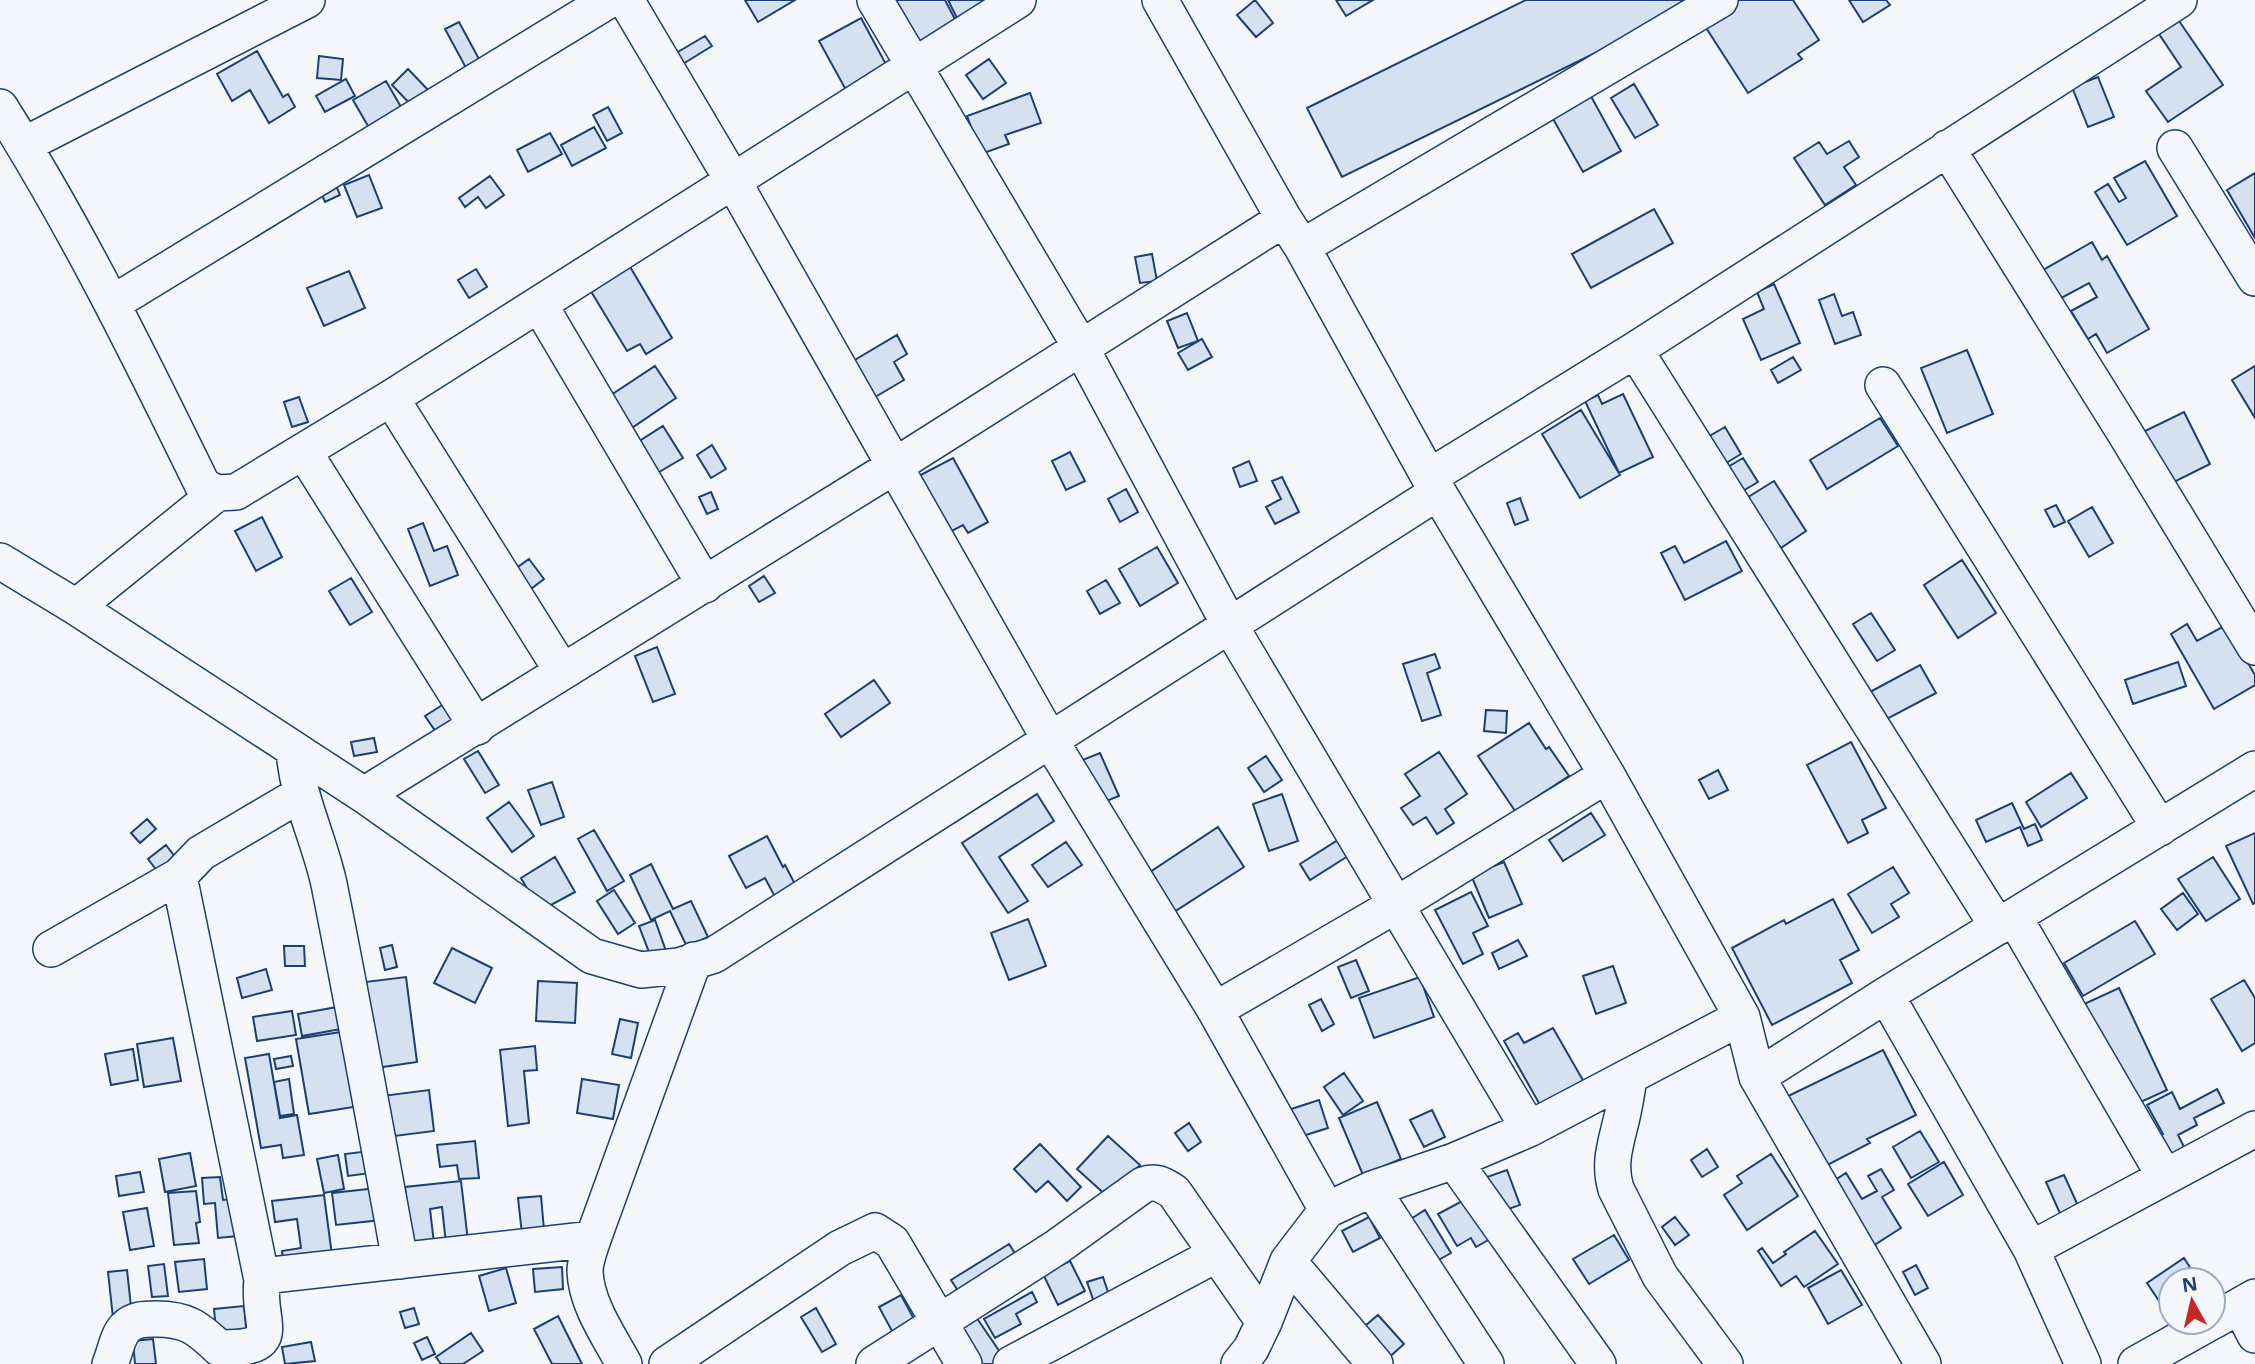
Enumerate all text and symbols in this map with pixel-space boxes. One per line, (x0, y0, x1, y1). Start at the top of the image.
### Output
north arrow (2157, 1266, 2227, 1336)
text: N (2180, 1270, 2199, 1298)

